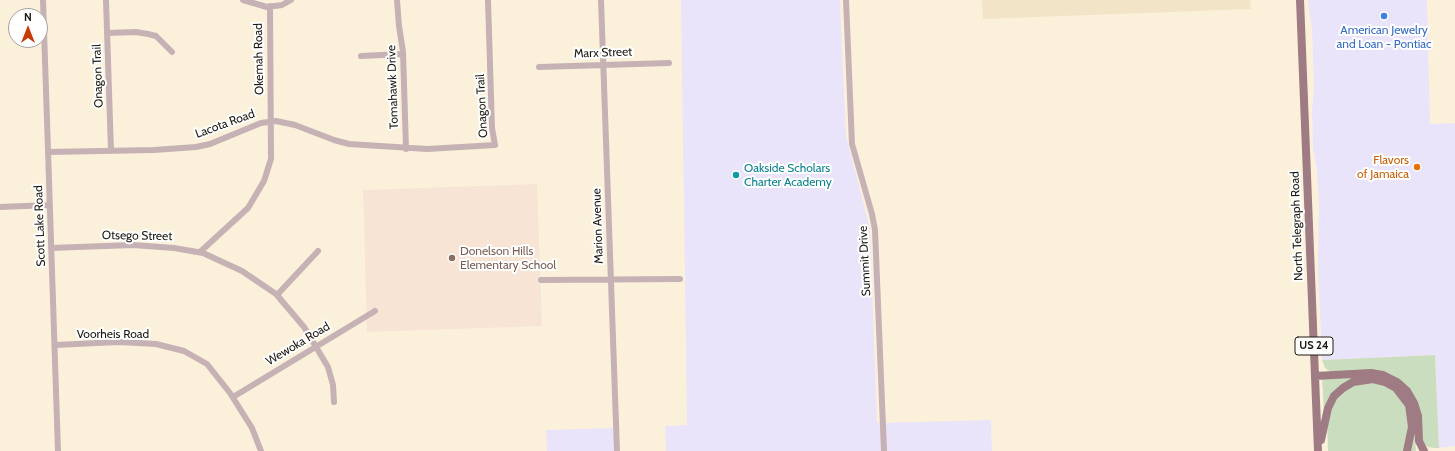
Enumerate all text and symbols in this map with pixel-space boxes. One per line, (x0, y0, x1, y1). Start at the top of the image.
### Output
north arrow (8, 8, 48, 48)
text: N (24, 10, 32, 24)
marker: American Jewelry and Loan - Pontiac (1379, 11, 1389, 21)
street label: Okemah Road (251, 23, 267, 95)
place label: American Jewelry and Loan - Pontiac (1337, 23, 1431, 51)
street label: Onagon Trail (90, 44, 106, 108)
street label: Tomahawk Drive (384, 45, 402, 129)
street label: Marx Street (574, 45, 632, 61)
street label: Onagon Trail (473, 74, 491, 138)
street label: Lacota Road (193, 107, 257, 141)
place label: Flavors of Jamaica (1357, 153, 1409, 181)
place label: Oakside Scholars Charter Academy (744, 161, 832, 189)
marker: Flavors of Jamaica (1412, 162, 1422, 172)
marker: Oakside Scholars Charter Academy (731, 170, 741, 180)
street label: North Telegraph Road (1288, 171, 1306, 281)
street label: Scott Lake Road (31, 185, 49, 267)
street label: Marion Avenue (589, 188, 607, 264)
street label: Summit Drive (856, 225, 874, 297)
street label: Otsego Street (102, 228, 172, 244)
place label: Donelson Hills Elementary School (460, 244, 556, 272)
marker: Donelson Hills Elementary School (447, 253, 457, 263)
street label: Wewoka Road (263, 319, 333, 369)
street label: Voorheis Road (77, 327, 149, 341)
road number: US 24 (1295, 337, 1333, 355)

